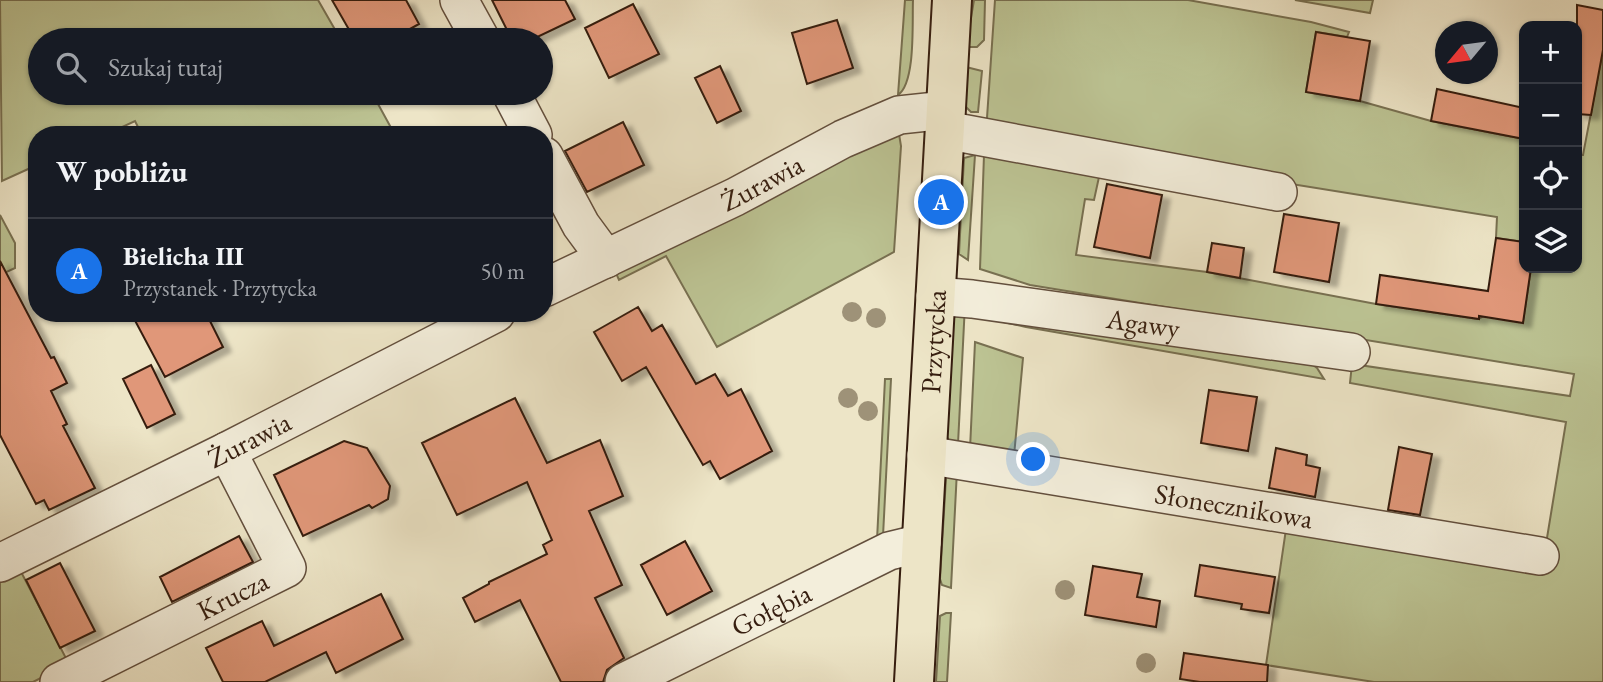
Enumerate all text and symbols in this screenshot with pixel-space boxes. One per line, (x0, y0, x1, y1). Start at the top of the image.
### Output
north arrow (1435, 21, 1498, 84)
map controls (1519, 21, 1582, 273)
button: + (1519, 21, 1582, 84)
search box (28, 28, 553, 105)
icon: search (52, 48, 90, 86)
text: Szukaj tutaj (108, 50, 223, 84)
button: − (1519, 84, 1582, 147)
street label: Żurawia (715, 145, 810, 219)
button: locate (1519, 147, 1582, 210)
text: W pobliżu (56, 152, 187, 191)
pin: A (918, 176, 964, 228)
button: layers (1519, 210, 1582, 273)
text: Bielicha III (123, 239, 244, 273)
text: A (71, 256, 87, 286)
text: 50 m (480, 256, 525, 286)
text: Przystanek · Przytycka (123, 273, 317, 303)
street label: Przytycka (912, 288, 954, 394)
street label: Agawy (1103, 300, 1183, 346)
street label: Żurawia (201, 403, 298, 476)
your location (1016, 442, 1050, 476)
street label: Słonecznikowa (1152, 475, 1316, 536)
street label: Krucza (191, 562, 275, 628)
street label: Gołębia (725, 574, 818, 644)

